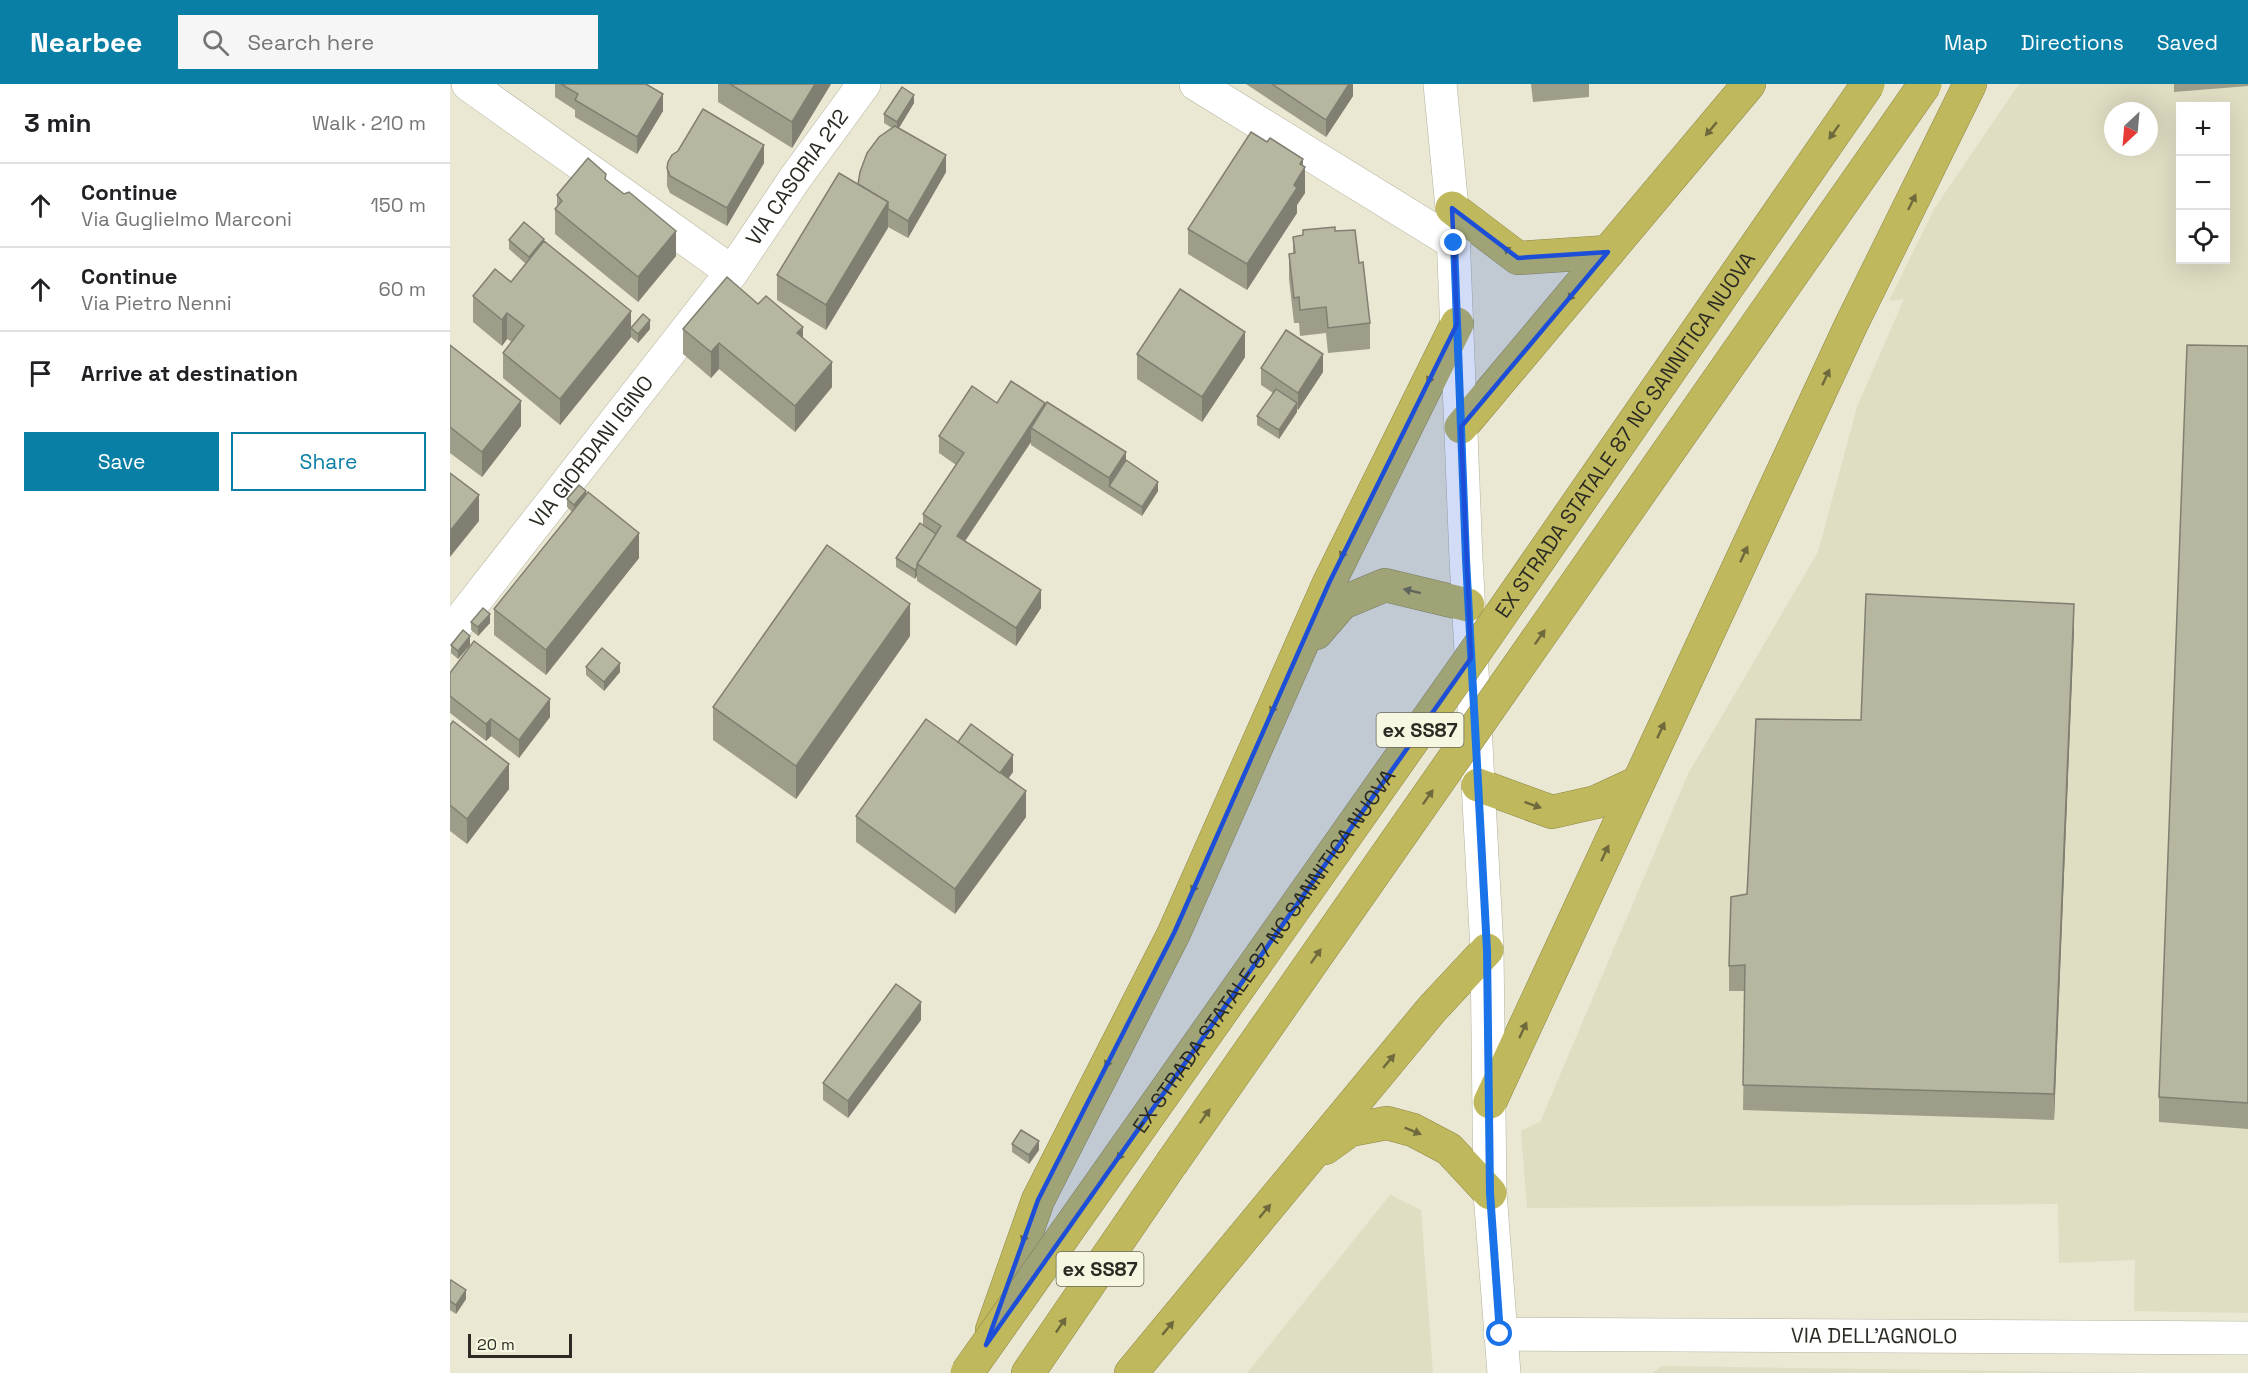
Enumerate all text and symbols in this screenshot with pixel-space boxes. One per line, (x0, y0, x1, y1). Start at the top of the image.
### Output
search box (178, 15, 598, 69)
text: Nearbee (30, 24, 142, 60)
icon: search (199, 26, 232, 59)
text: Search here (247, 28, 374, 56)
text: Map (1944, 29, 1988, 56)
text: Directions (2021, 29, 2124, 56)
text: Saved (2157, 29, 2218, 56)
north arrow (2104, 102, 2158, 156)
map controls (2176, 102, 2230, 264)
button: + (2176, 102, 2230, 156)
street label: VIA CASORIA 212 (740, 104, 854, 251)
text: 3 min (24, 106, 92, 140)
text: Walk · 210 m (312, 110, 426, 136)
one-way arrow (1705, 121, 1718, 136)
one-way arrow (1829, 124, 1840, 140)
button: − (2176, 156, 2230, 210)
text: Continue (81, 178, 177, 206)
icon: ahead (24, 189, 57, 222)
text: 150 m (371, 192, 426, 218)
one-way arrow (1907, 193, 1916, 210)
text: Via Guglielmo Marconi (81, 206, 292, 232)
button: locate (2176, 210, 2230, 264)
route end (1440, 229, 1466, 255)
street label: EX STRADA STATALE 87 NC SANNITICA NUOVA (1489, 246, 1761, 623)
one-way arrow (1503, 246, 1519, 258)
text: Continue (81, 262, 177, 290)
icon: ahead (24, 273, 57, 306)
text: 60 m (379, 276, 426, 302)
one-way arrow (1566, 286, 1579, 302)
text: Via Pietro Nenni (81, 290, 232, 316)
icon: arrive (24, 357, 57, 390)
text: Arrive at destination (81, 359, 298, 387)
one-way arrow (1426, 368, 1436, 385)
one-way arrow (1822, 368, 1831, 385)
street label: VIA GIORDANI IGINO (523, 370, 659, 533)
button: Save (24, 432, 219, 491)
button: Share (231, 432, 426, 491)
one-way arrow (1340, 542, 1350, 560)
one-way arrow (1739, 545, 1748, 562)
one-way arrow (1403, 586, 1421, 596)
one-way arrow (1534, 629, 1546, 645)
one-way arrow (1269, 698, 1279, 716)
road number: ex SS87 (1376, 713, 1464, 747)
one-way arrow (1657, 722, 1666, 739)
street label: EX STRADA STATALE 87 NC SANNITICA NUOVA (1126, 764, 1401, 1138)
one-way arrow (1422, 789, 1434, 805)
one-way arrow (1524, 801, 1542, 811)
one-way arrow (1600, 844, 1609, 861)
one-way arrow (1190, 876, 1200, 894)
one-way arrow (1310, 949, 1322, 965)
one-way arrow (1519, 1022, 1528, 1039)
one-way arrow (1105, 1051, 1114, 1068)
one-way arrow (1383, 1053, 1396, 1069)
one-way arrow (1199, 1109, 1211, 1125)
one-way arrow (1405, 1126, 1423, 1136)
one-way arrow (1117, 1145, 1128, 1161)
one-way arrow (1258, 1204, 1271, 1219)
one-way arrow (1020, 1226, 1030, 1244)
road number: ex SS87 (1056, 1252, 1144, 1286)
one-way arrow (1055, 1317, 1067, 1333)
one-way arrow (1162, 1320, 1175, 1336)
route start (1486, 1320, 1512, 1346)
street label: VIA DELL'AGNOLO (1791, 1322, 1957, 1349)
scale bar (468, 1331, 572, 1358)
text: 20 m (477, 1334, 515, 1355)

